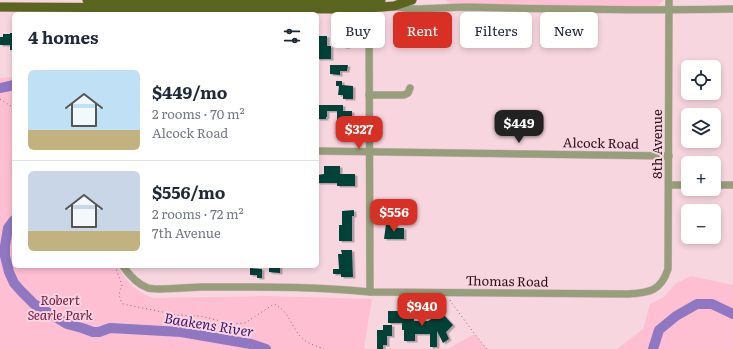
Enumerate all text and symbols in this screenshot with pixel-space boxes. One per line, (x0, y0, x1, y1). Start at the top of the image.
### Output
chip: Buy (331, 12, 385, 48)
chip: Rent (393, 12, 452, 48)
chip: Filters (460, 12, 532, 48)
chip: New (540, 12, 598, 48)
text: 4 homes (28, 24, 99, 49)
icon: filters (281, 25, 303, 47)
map controls (681, 60, 721, 244)
button: locate (681, 60, 721, 100)
text: $449/mo (152, 79, 227, 104)
icon: home (60, 86, 108, 134)
text: 2 rooms · 70 m² (152, 104, 245, 123)
button: layers (681, 108, 721, 148)
street label: 8th Avenue (647, 109, 666, 179)
pin: $449 (495, 110, 543, 144)
text: $449 (504, 113, 534, 132)
pin: $327 (335, 116, 383, 150)
text: $327 (345, 119, 373, 138)
text: Alcock Road (152, 123, 228, 142)
street label: Alcock Road (563, 132, 639, 153)
button: + (681, 156, 721, 196)
text: $556/mo (152, 179, 225, 204)
icon: home (60, 187, 108, 235)
pin: $556 (370, 199, 418, 233)
text: $556 (379, 202, 409, 221)
text: 2 rooms · 72 m² (152, 204, 244, 223)
button: − (681, 204, 721, 244)
text: 7th Avenue (152, 223, 221, 242)
street label: Thomas Road (465, 270, 549, 291)
park label: Robert Searle Park (27, 290, 93, 324)
pin: $940 (398, 293, 446, 327)
text: $940 (406, 296, 438, 315)
water label: Baakens River (163, 307, 256, 341)

